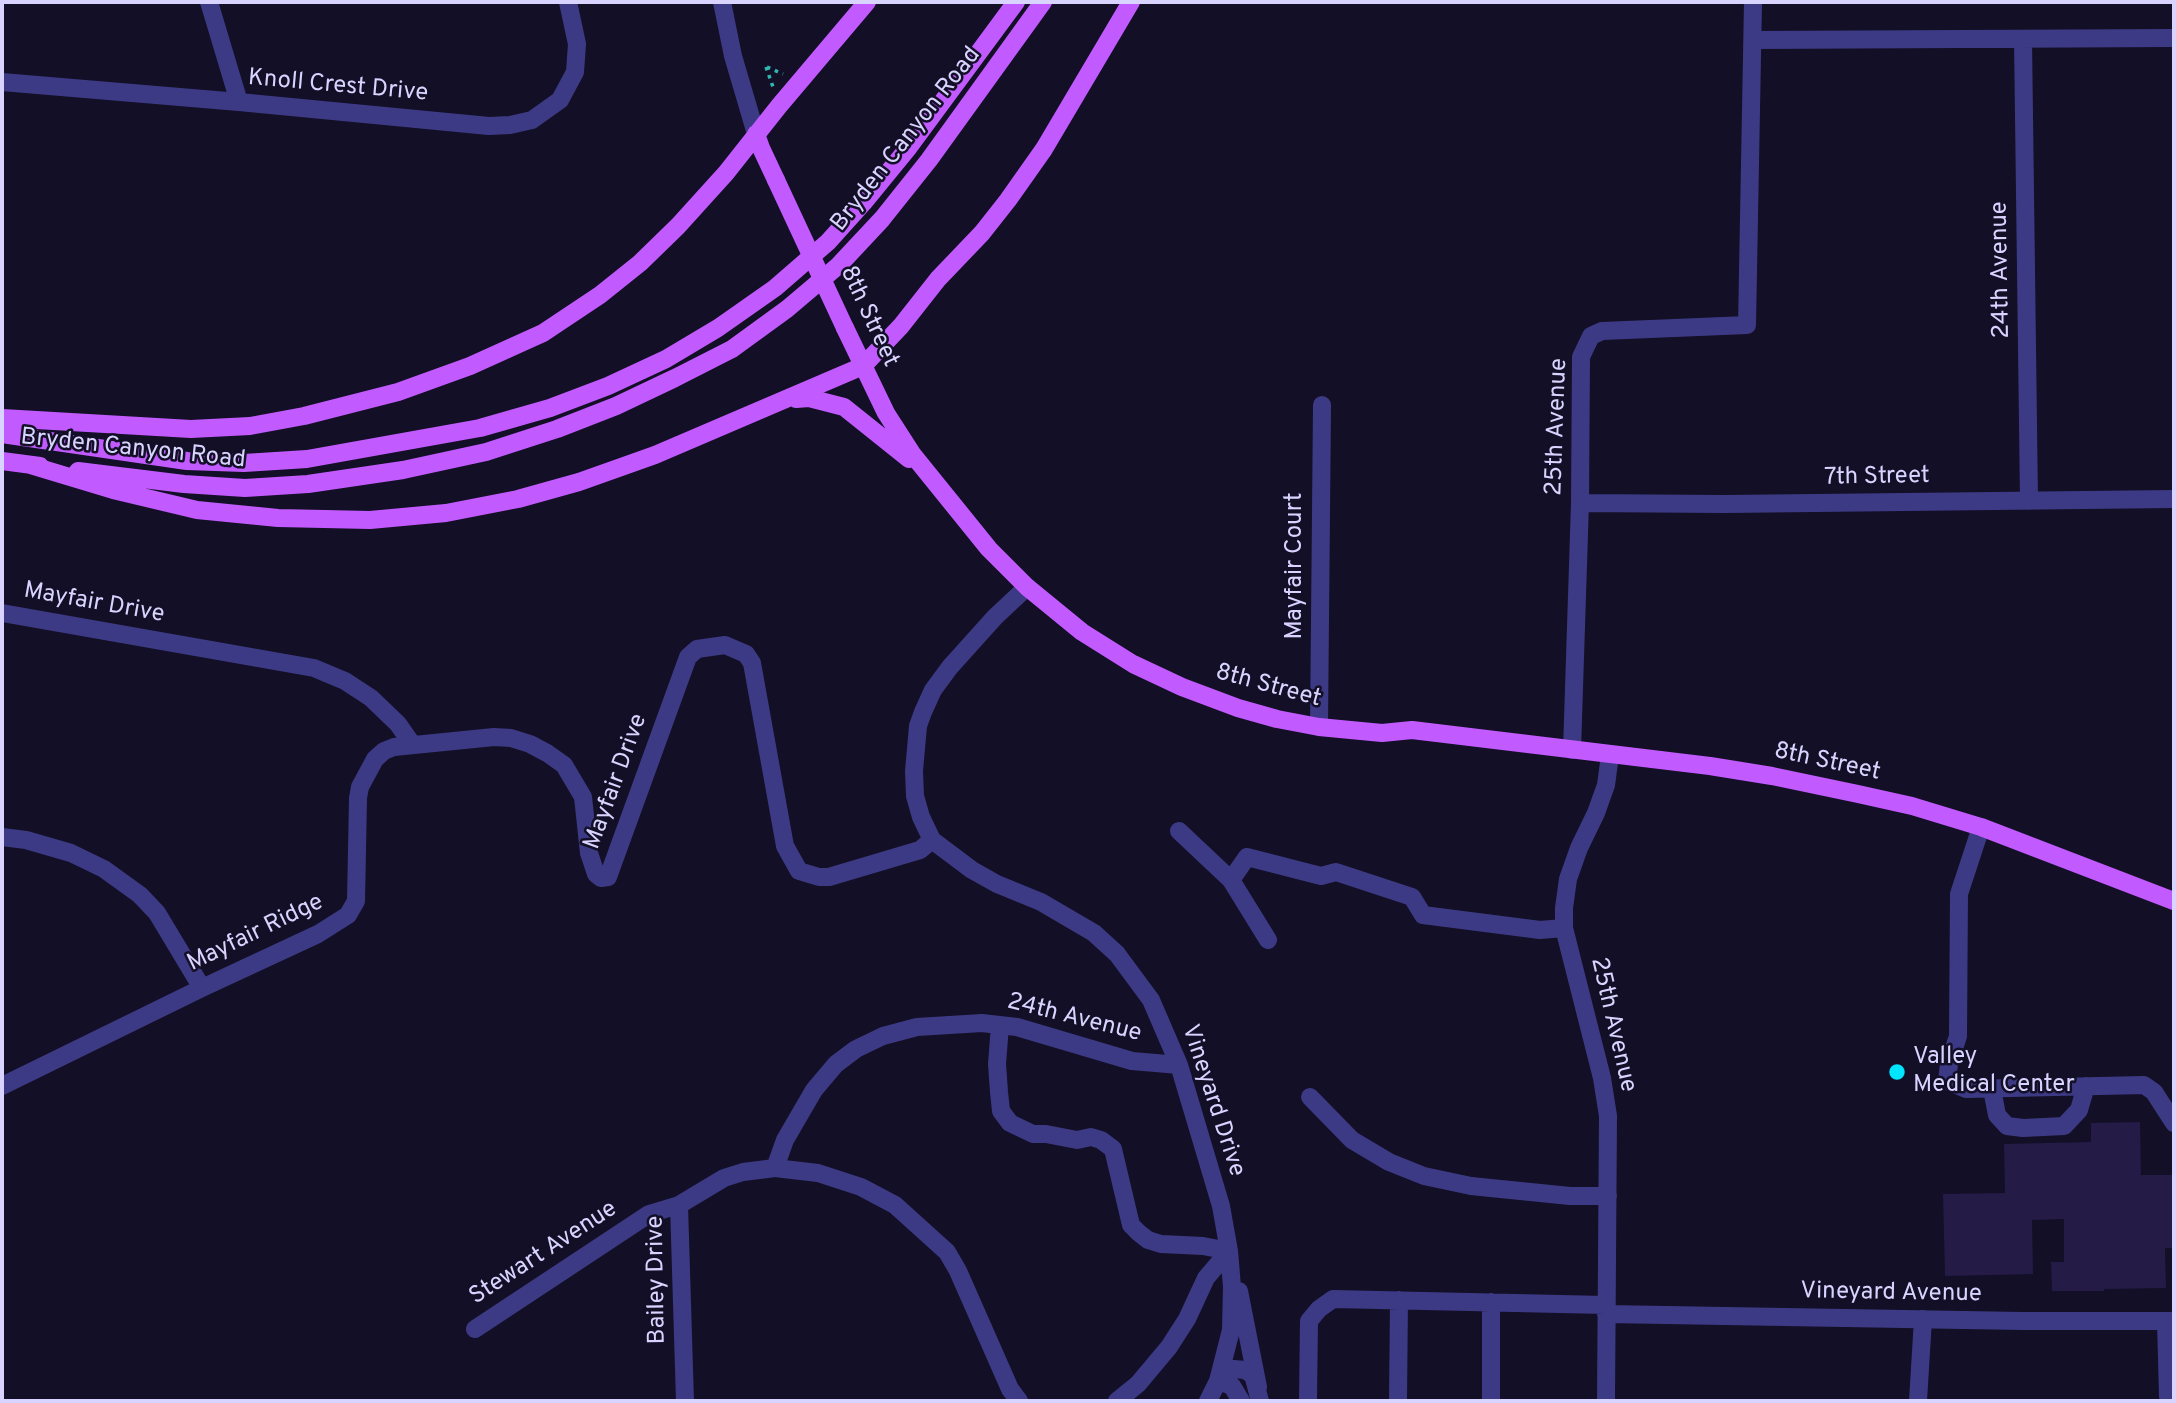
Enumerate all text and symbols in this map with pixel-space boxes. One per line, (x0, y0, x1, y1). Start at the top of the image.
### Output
street label: Bryden Canyon Road (826, 42, 988, 238)
street label: Knoll Crest Drive (247, 65, 429, 109)
street label: 24th Avenue (1986, 201, 2018, 339)
street label: 8th Street (832, 262, 904, 372)
street label: 25th Avenue (1541, 358, 1575, 496)
street label: Bryden Canyon Road (19, 424, 247, 476)
street label: 7th Street (1824, 463, 1930, 493)
street label: Mayfair Court (1282, 493, 1310, 639)
street label: Mayfair Drive (21, 577, 167, 631)
street label: 8th Street (1212, 659, 1324, 715)
street label: Mayfair Drive (579, 710, 655, 854)
street label: 8th Street (1771, 738, 1883, 788)
street label: Mayfair Ridge (183, 889, 329, 979)
street label: 25th Avenue (1582, 955, 1642, 1095)
street label: 24th Avenue (1004, 988, 1144, 1050)
street label: Vineyard Drive (1174, 1021, 1250, 1181)
place label: Valley Medical Center (1913, 1044, 2075, 1100)
marker: Valley Medical Center (1887, 1062, 1907, 1082)
street label: Stewart Avenue (465, 1196, 623, 1312)
street label: Bailey Drive (642, 1215, 674, 1345)
street label: Vineyard Avenue (1800, 1278, 1982, 1310)

